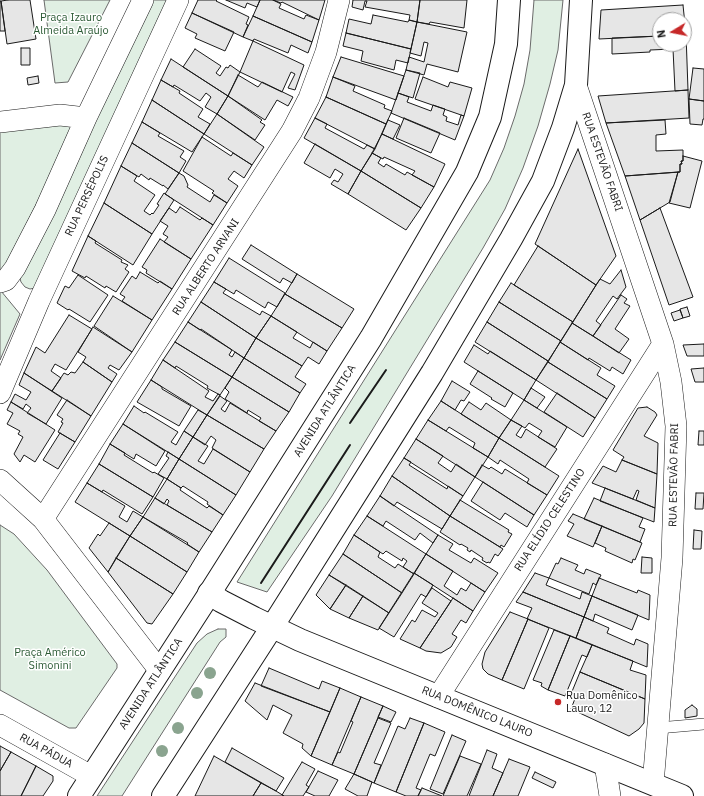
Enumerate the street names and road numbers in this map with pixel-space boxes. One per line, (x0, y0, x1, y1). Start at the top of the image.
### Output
street label: RUA ESTEVÃO FABRI (579, 111, 625, 213)
street label: RUA PERSÉPOLIS (63, 154, 111, 238)
street label: RUA ALBERTO ARVANI (170, 216, 242, 318)
street label: AVENIDA ATLÂNTICA (291, 362, 359, 460)
street label: RUA ESTEVÃO FABRI (666, 423, 682, 527)
street label: RUA ELÍDIO CELESTINO (512, 466, 588, 574)
street label: AVENIDA ATLÂNTICA (116, 636, 186, 732)
street label: RUA DOMÊNICO LAURO (420, 684, 534, 740)
street label: RUA PÁDUA (17, 731, 75, 771)

